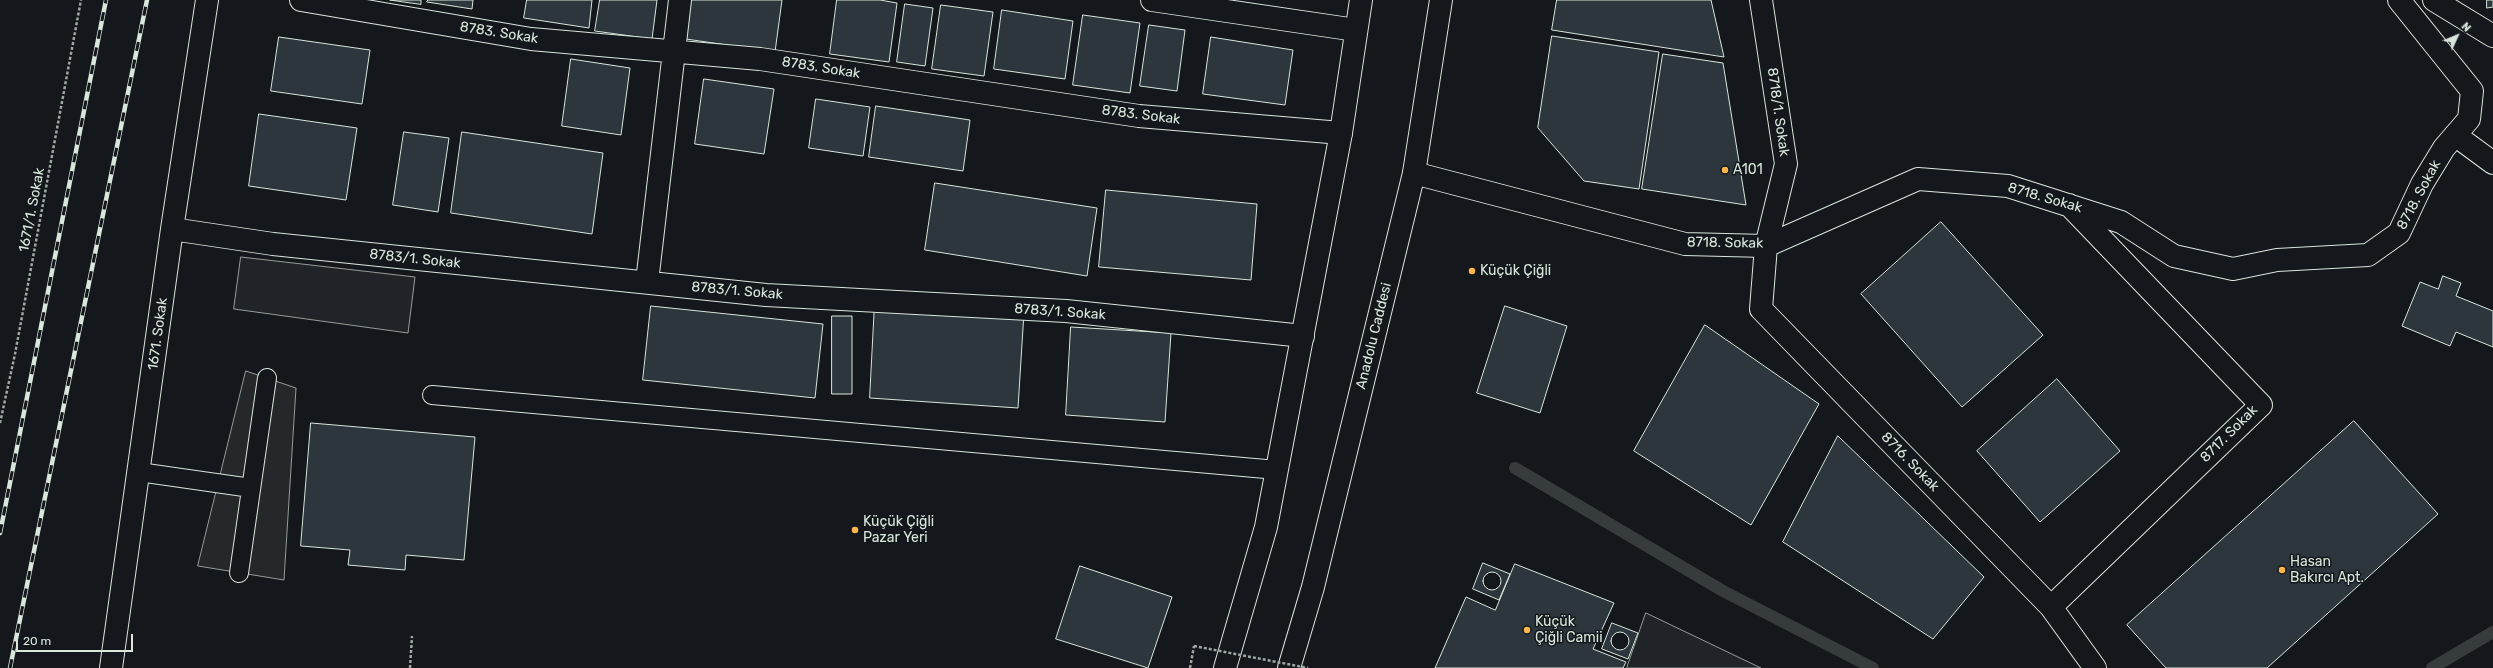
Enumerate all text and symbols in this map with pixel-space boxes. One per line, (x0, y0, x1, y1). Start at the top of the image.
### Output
north arrow (2437, 16, 2477, 56)
street label: 8783. Sokak (459, 19, 539, 47)
text: N (2459, 20, 2473, 35)
street label: 8783. Sokak (781, 54, 861, 82)
street label: 8718/1. Sokak (1763, 67, 1793, 157)
street label: 8783. Sokak (1101, 102, 1181, 128)
street label: 8718. Sokak (2394, 157, 2444, 233)
place label: A101 (1733, 162, 1763, 178)
marker: A101 (1720, 165, 1730, 175)
street label: 1671/1. Sokak (16, 166, 48, 254)
street label: 8718. Sokak (2006, 179, 2084, 217)
street label: 8718. Sokak (1687, 234, 1763, 252)
street label: 8783/1. Sokak (368, 246, 462, 272)
place label: Küçük Çiğli (1480, 263, 1551, 279)
marker: Küçük Çiğli (1467, 266, 1477, 276)
street label: 8783/1. Sokak (691, 279, 783, 303)
street label: Anadolu Caddesi (1353, 281, 1395, 391)
street label: 1671. Sokak (145, 297, 171, 371)
street label: 8783/1. Sokak (1014, 300, 1106, 324)
street label: 8717. Sokak (2197, 402, 2261, 466)
street label: 8716. Sokak (1877, 429, 1943, 495)
place label: Küçük Çiğli Pazar Yeri (863, 514, 934, 546)
marker: Küçük Çiğli Pazar Yeri (850, 525, 860, 535)
place label: Hasan Bakırcı Apt. (2290, 554, 2364, 586)
marker: Hasan Bakırcı Apt. (2277, 565, 2287, 575)
place label: Küçük Çiğli Camii (1535, 614, 1603, 646)
marker: Küçük Çiğli Camii (1522, 625, 1532, 635)
scale bar (18, 626, 135, 652)
text: 20 m (23, 634, 51, 648)

